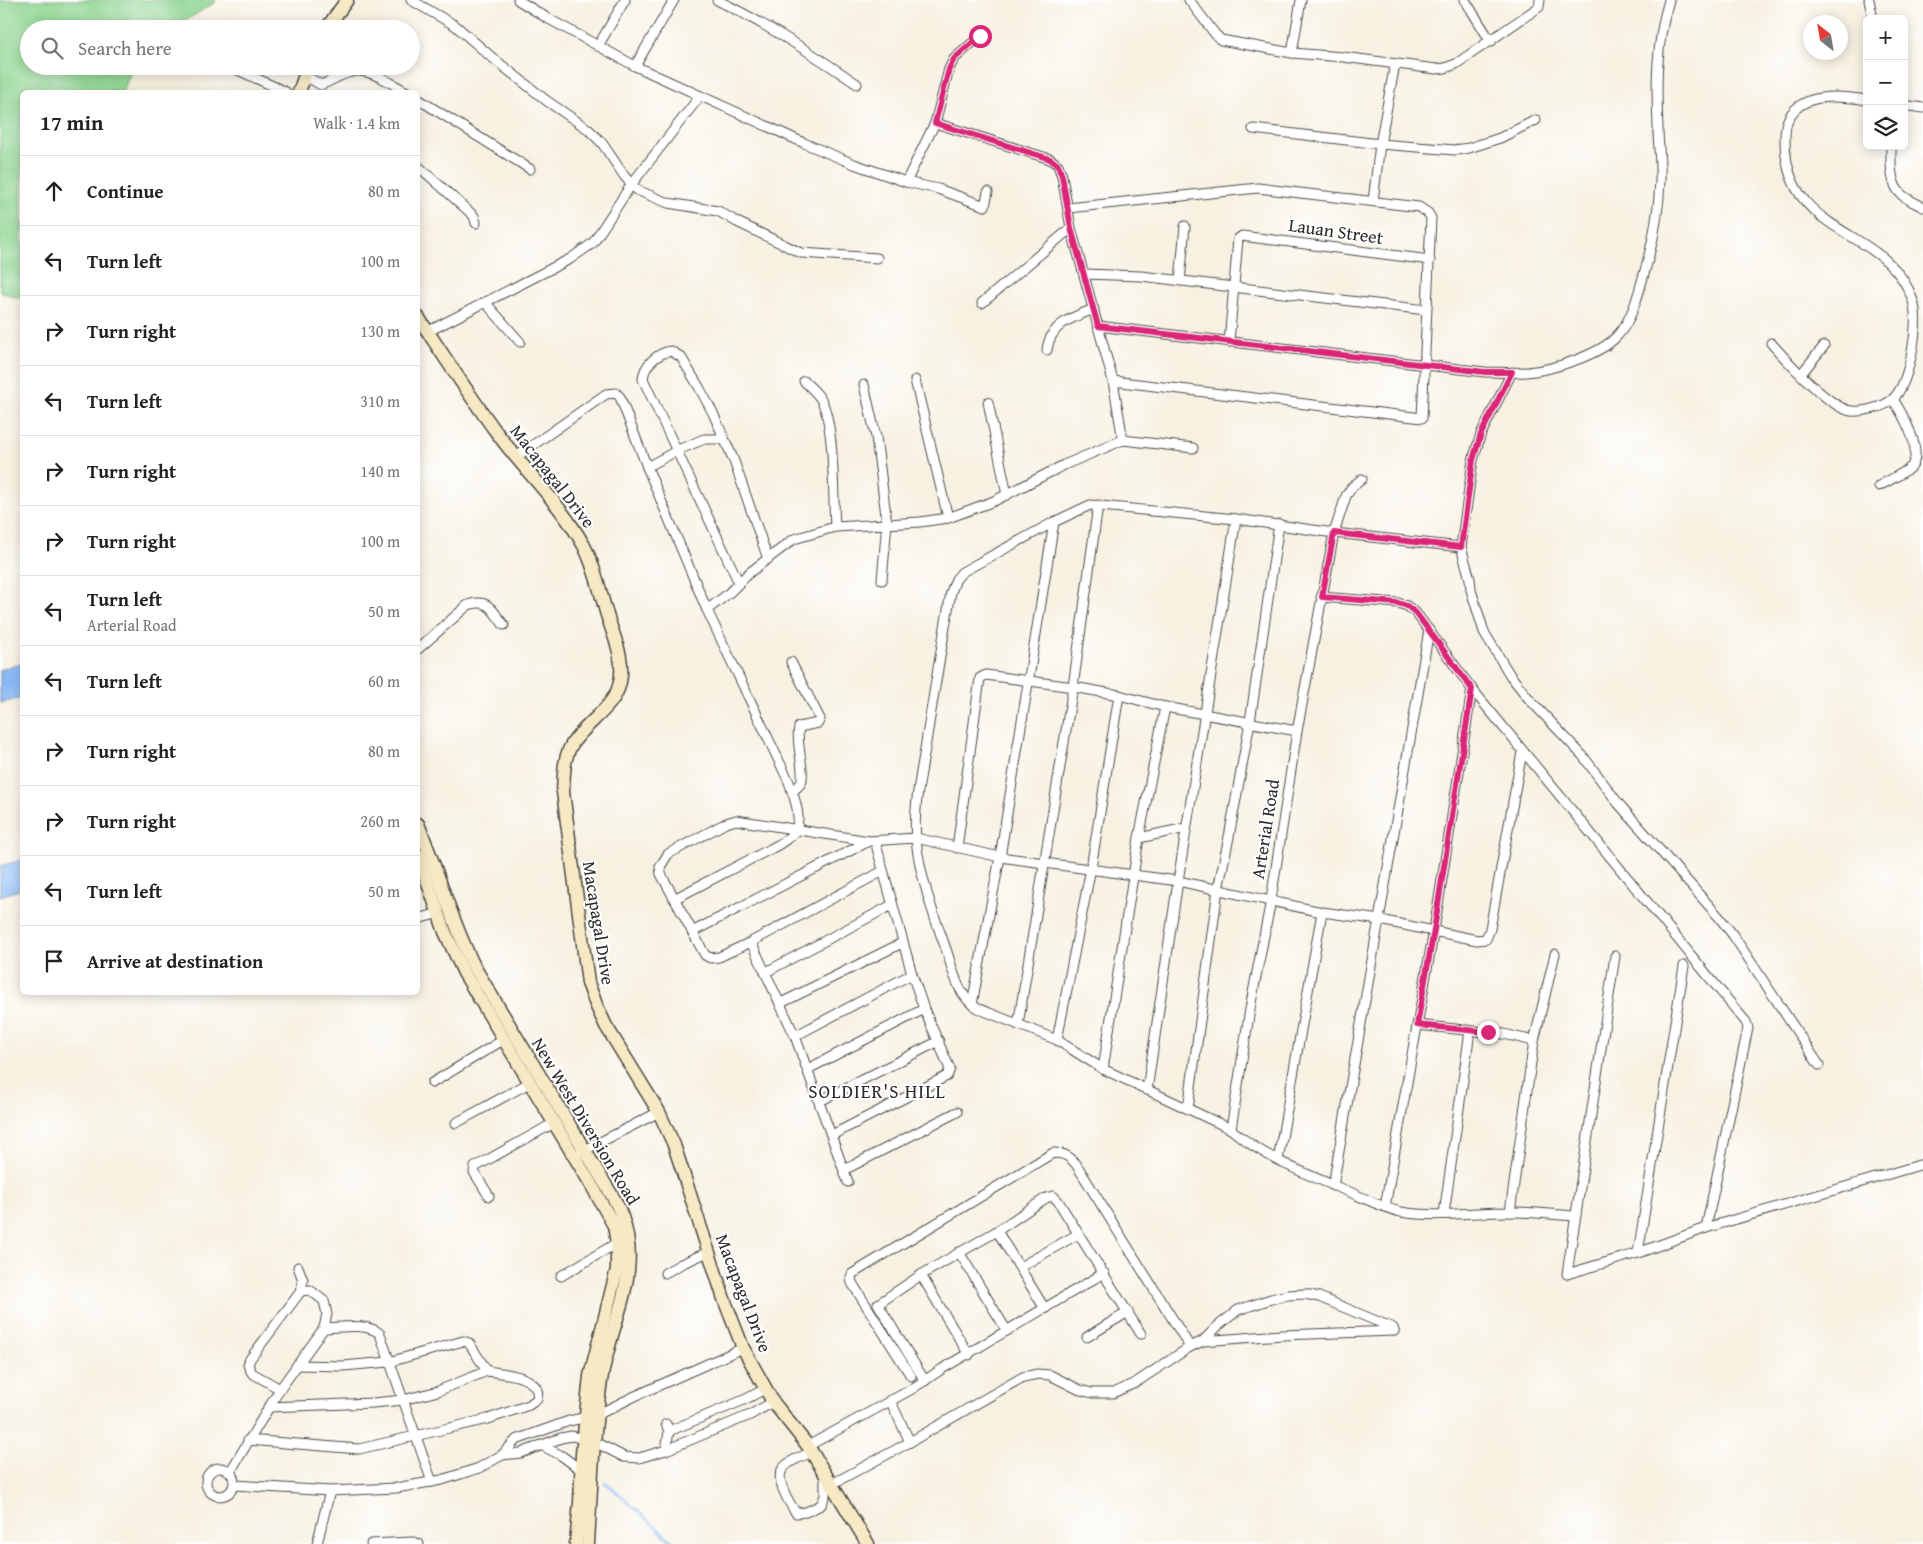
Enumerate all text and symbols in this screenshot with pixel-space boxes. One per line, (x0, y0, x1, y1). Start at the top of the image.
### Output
north arrow (1803, 15, 1848, 60)
map controls (1863, 15, 1908, 150)
button: + (1863, 15, 1908, 60)
search box (20, 20, 420, 75)
route start (969, 25, 992, 48)
icon: search (38, 34, 66, 62)
text: Search here (78, 34, 172, 62)
button: − (1863, 60, 1908, 105)
button: layers (1863, 105, 1908, 150)
text: 17 min (40, 107, 103, 138)
text: Walk · 1.4 km (313, 111, 400, 135)
icon: ahead (40, 177, 68, 205)
text: Continue (87, 177, 164, 205)
text: 80 m (368, 179, 400, 203)
street label: Lauan Street (1287, 211, 1386, 251)
icon: left (40, 247, 68, 275)
text: Turn left (87, 247, 162, 275)
text: 100 m (360, 249, 400, 273)
icon: right (40, 317, 68, 345)
text: Turn right (87, 317, 176, 345)
text: 130 m (360, 319, 400, 343)
icon: left (40, 387, 68, 415)
text: Turn left (87, 387, 162, 415)
text: 310 m (360, 389, 400, 413)
street label: Macapagal Drive (504, 418, 602, 534)
icon: right (40, 457, 68, 485)
text: Turn right (87, 457, 176, 485)
text: 140 m (360, 459, 400, 483)
icon: right (40, 527, 68, 555)
text: Turn right (87, 527, 176, 555)
text: 100 m (360, 529, 400, 553)
text: Turn left (87, 585, 162, 613)
icon: left (40, 597, 68, 625)
text: 50 m (368, 599, 400, 623)
text: Arterial Road (87, 613, 177, 637)
icon: left (40, 667, 68, 695)
text: Turn left (87, 667, 162, 695)
text: 60 m (368, 669, 400, 693)
icon: right (40, 737, 68, 765)
text: Turn right (87, 737, 176, 765)
text: 80 m (368, 739, 400, 763)
street label: Arterial Road (1244, 777, 1286, 881)
icon: right (40, 807, 68, 835)
text: Turn right (87, 807, 176, 835)
text: 260 m (360, 809, 400, 833)
street label: Macapagal Drive (576, 859, 622, 987)
icon: left (40, 877, 68, 905)
text: Turn left (87, 877, 162, 905)
text: 50 m (368, 879, 400, 903)
icon: arrive (40, 947, 68, 975)
text: Arrive at destination (87, 947, 263, 975)
route end (1477, 1021, 1500, 1044)
street label: New West Diversion Road (525, 1032, 647, 1210)
district label: SOLDIER'S HILL (808, 1077, 946, 1105)
street label: Macapagal Drive (709, 1230, 779, 1356)

